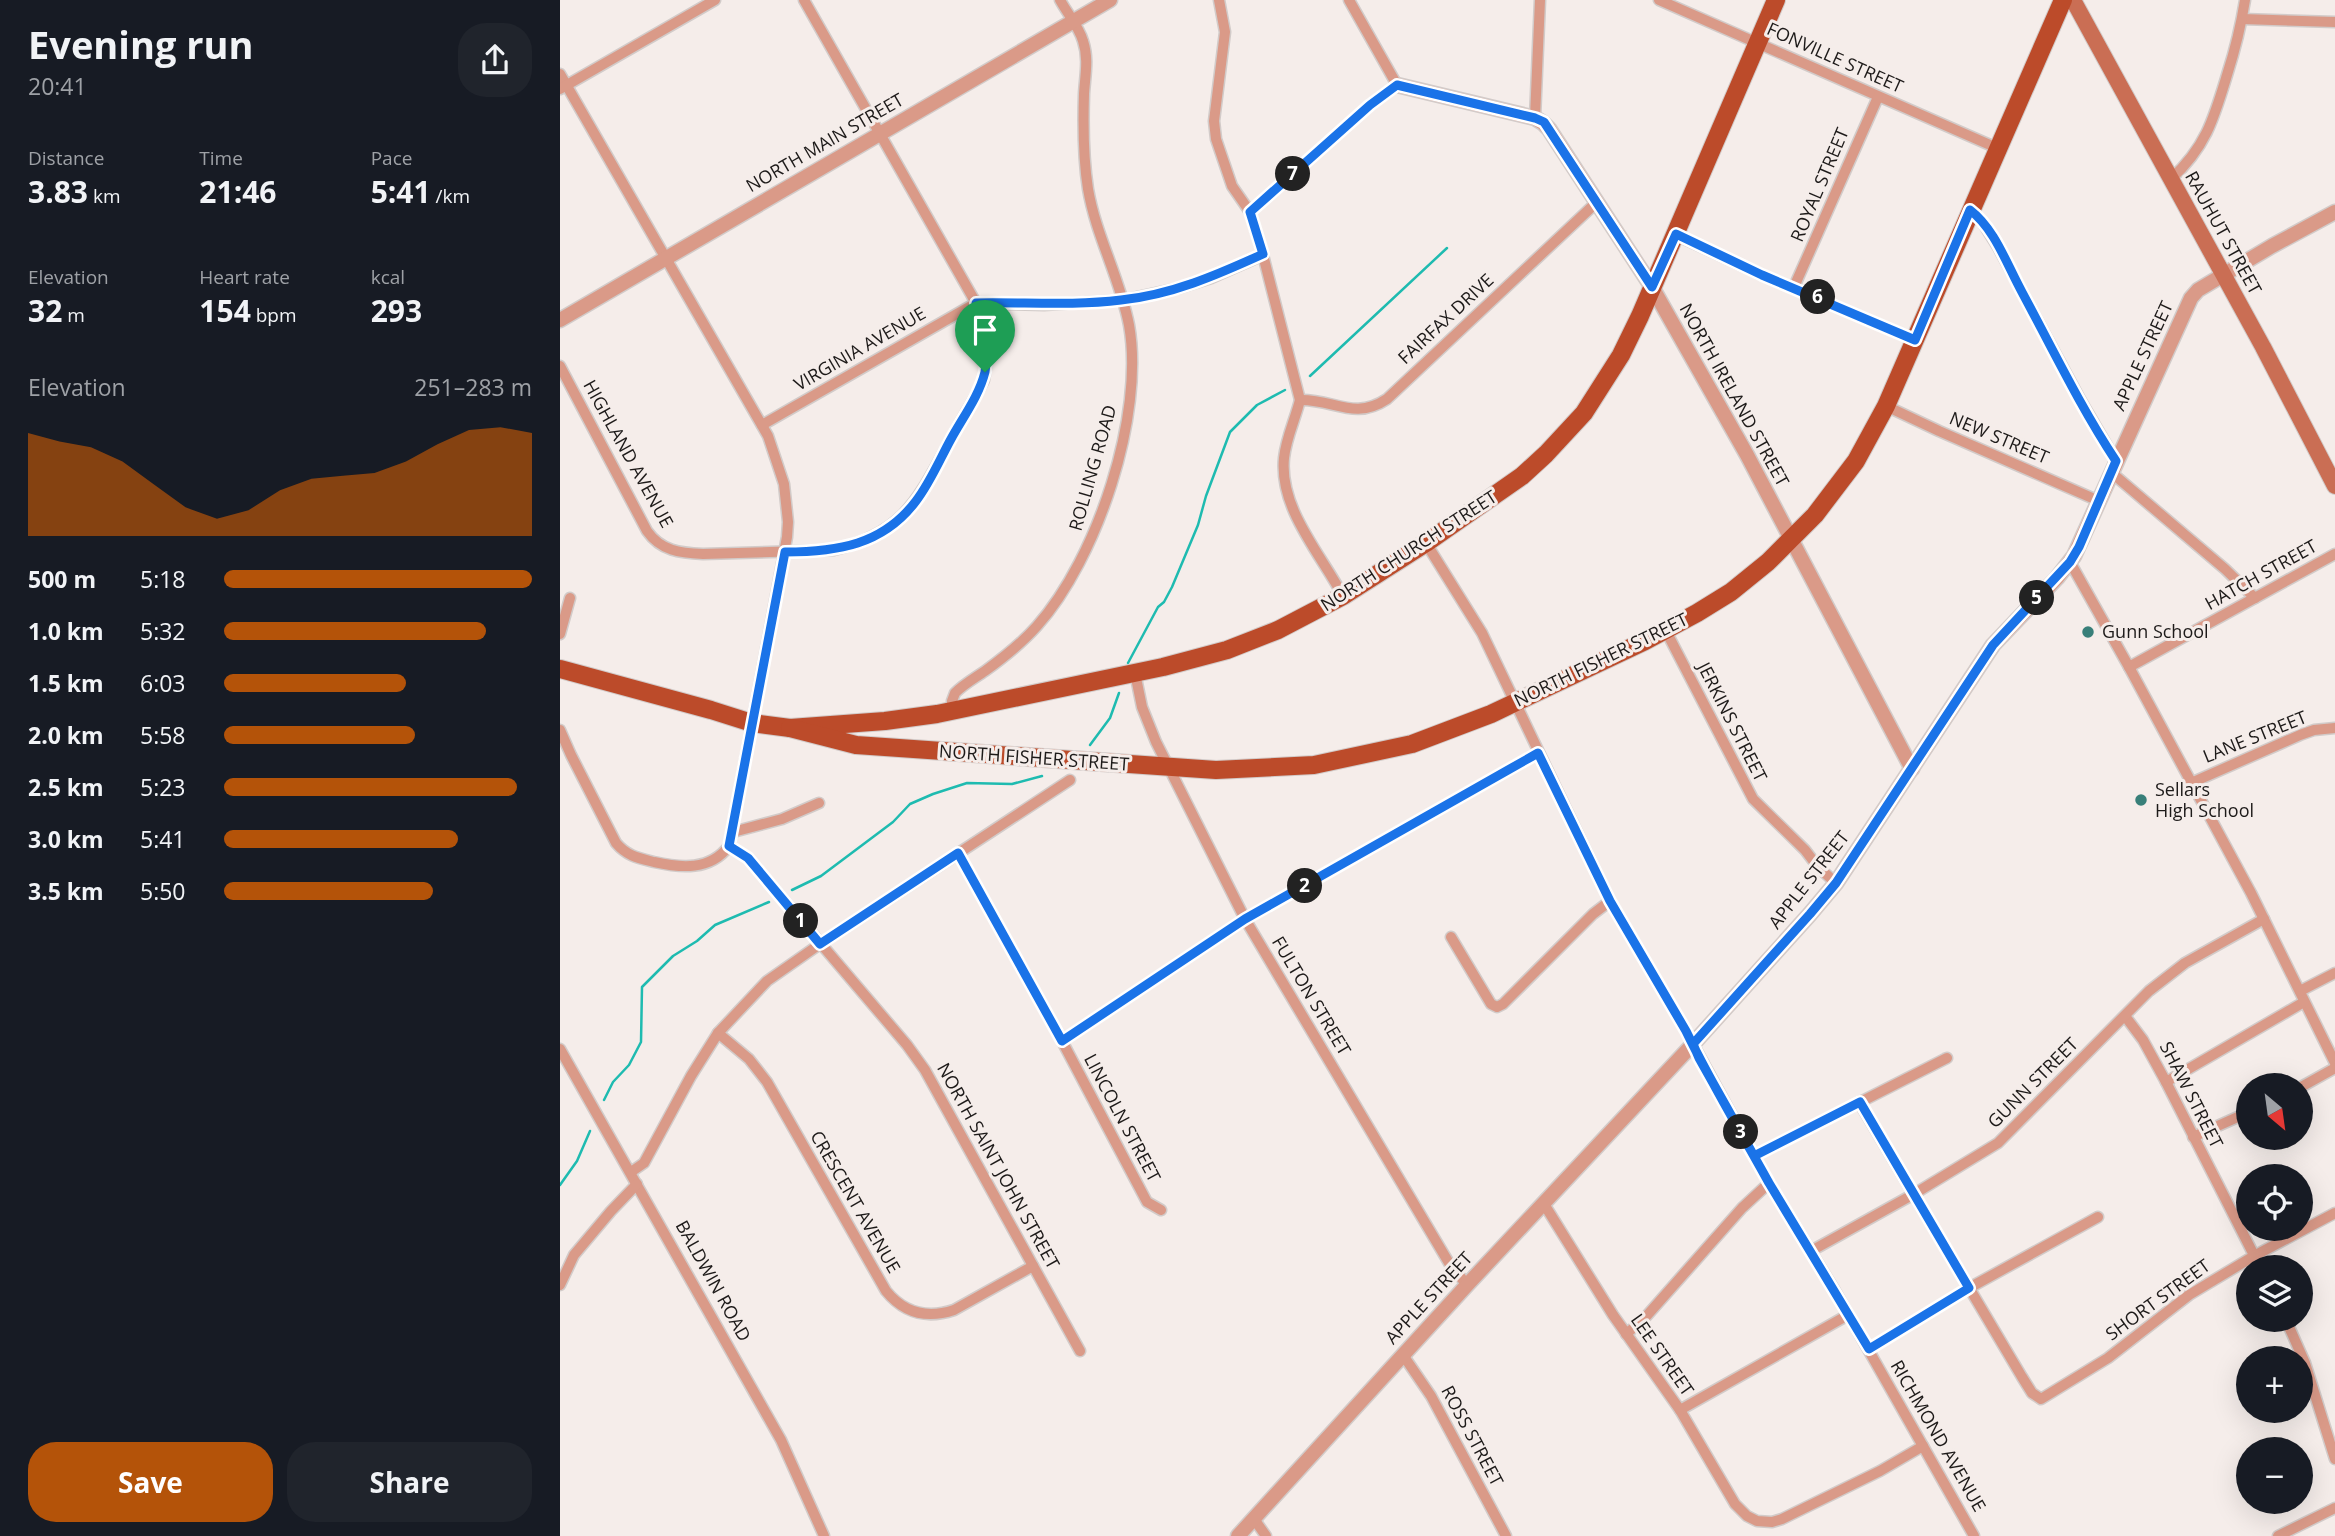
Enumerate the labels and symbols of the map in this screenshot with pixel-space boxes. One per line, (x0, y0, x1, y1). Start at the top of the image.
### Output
street label: FONVILLE STREET (1763, 16, 1907, 98)
street label: NORTH MAIN STREET (741, 87, 908, 197)
street label: ROYAL STREET (1784, 124, 1854, 245)
pin: 7 (1276, 156, 1310, 192)
street label: RAUHUT STREET (2180, 167, 2268, 298)
street label: FAIRFAX DRIVE (1392, 268, 1498, 369)
pin: 6 (1800, 280, 1836, 314)
street label: APPLE STREET (2106, 297, 2178, 414)
street label: NORTH IRELAND STREET (1675, 299, 1795, 490)
pin (955, 300, 1015, 372)
street label: VIRGINIA AVENUE (789, 301, 930, 396)
street label: HIGHLAND AVENUE (578, 375, 679, 532)
street label: ROLLING ROAD (1063, 402, 1121, 533)
street label: NEW STREET (1946, 405, 2053, 469)
street label: NORTH CHURCH STREET (1316, 484, 1501, 616)
street label: HATCH STREET (2200, 533, 2321, 615)
pin: 5 (2020, 580, 2054, 616)
street label: NORTH FISHER STREET (1510, 607, 1692, 712)
place label: Gunn School (2102, 619, 2209, 643)
marker: Gunn School (2080, 624, 2096, 640)
street label: JERKINS STREET (1692, 656, 1773, 785)
street label: LANE STREET (2199, 704, 2310, 768)
street label: NORTH FISHER STREET (938, 738, 1130, 776)
place label: Sellars High School (2155, 777, 2254, 822)
marker: Sellars High School (2133, 792, 2149, 808)
street label: APPLE STREET (1762, 825, 1854, 933)
pin: 2 (1288, 868, 1322, 903)
pin: 1 (784, 904, 818, 939)
street label: FULTON STREET (1267, 932, 1357, 1059)
street label: GUNN STREET (1982, 1032, 2083, 1133)
street label: SHAW STREET (2155, 1037, 2229, 1152)
street label: LINCOLN STREET (1079, 1049, 1167, 1186)
street label: NORTH SAINT JOHN STREET (932, 1058, 1066, 1273)
north arrow (2236, 1073, 2314, 1150)
pin: 3 (1724, 1114, 1758, 1150)
street label: CRESCENT AVENUE (805, 1126, 906, 1277)
street label: BALDWIN ROAD (671, 1216, 757, 1345)
street label: APPLE STREET (1379, 1246, 1477, 1349)
street label: SHORT STREET (2100, 1253, 2215, 1345)
street label: LEE STREET (1626, 1309, 1700, 1400)
street label: RICHMOND AVENUE (1886, 1355, 1992, 1516)
street label: ROSS STREET (1436, 1381, 1509, 1490)

